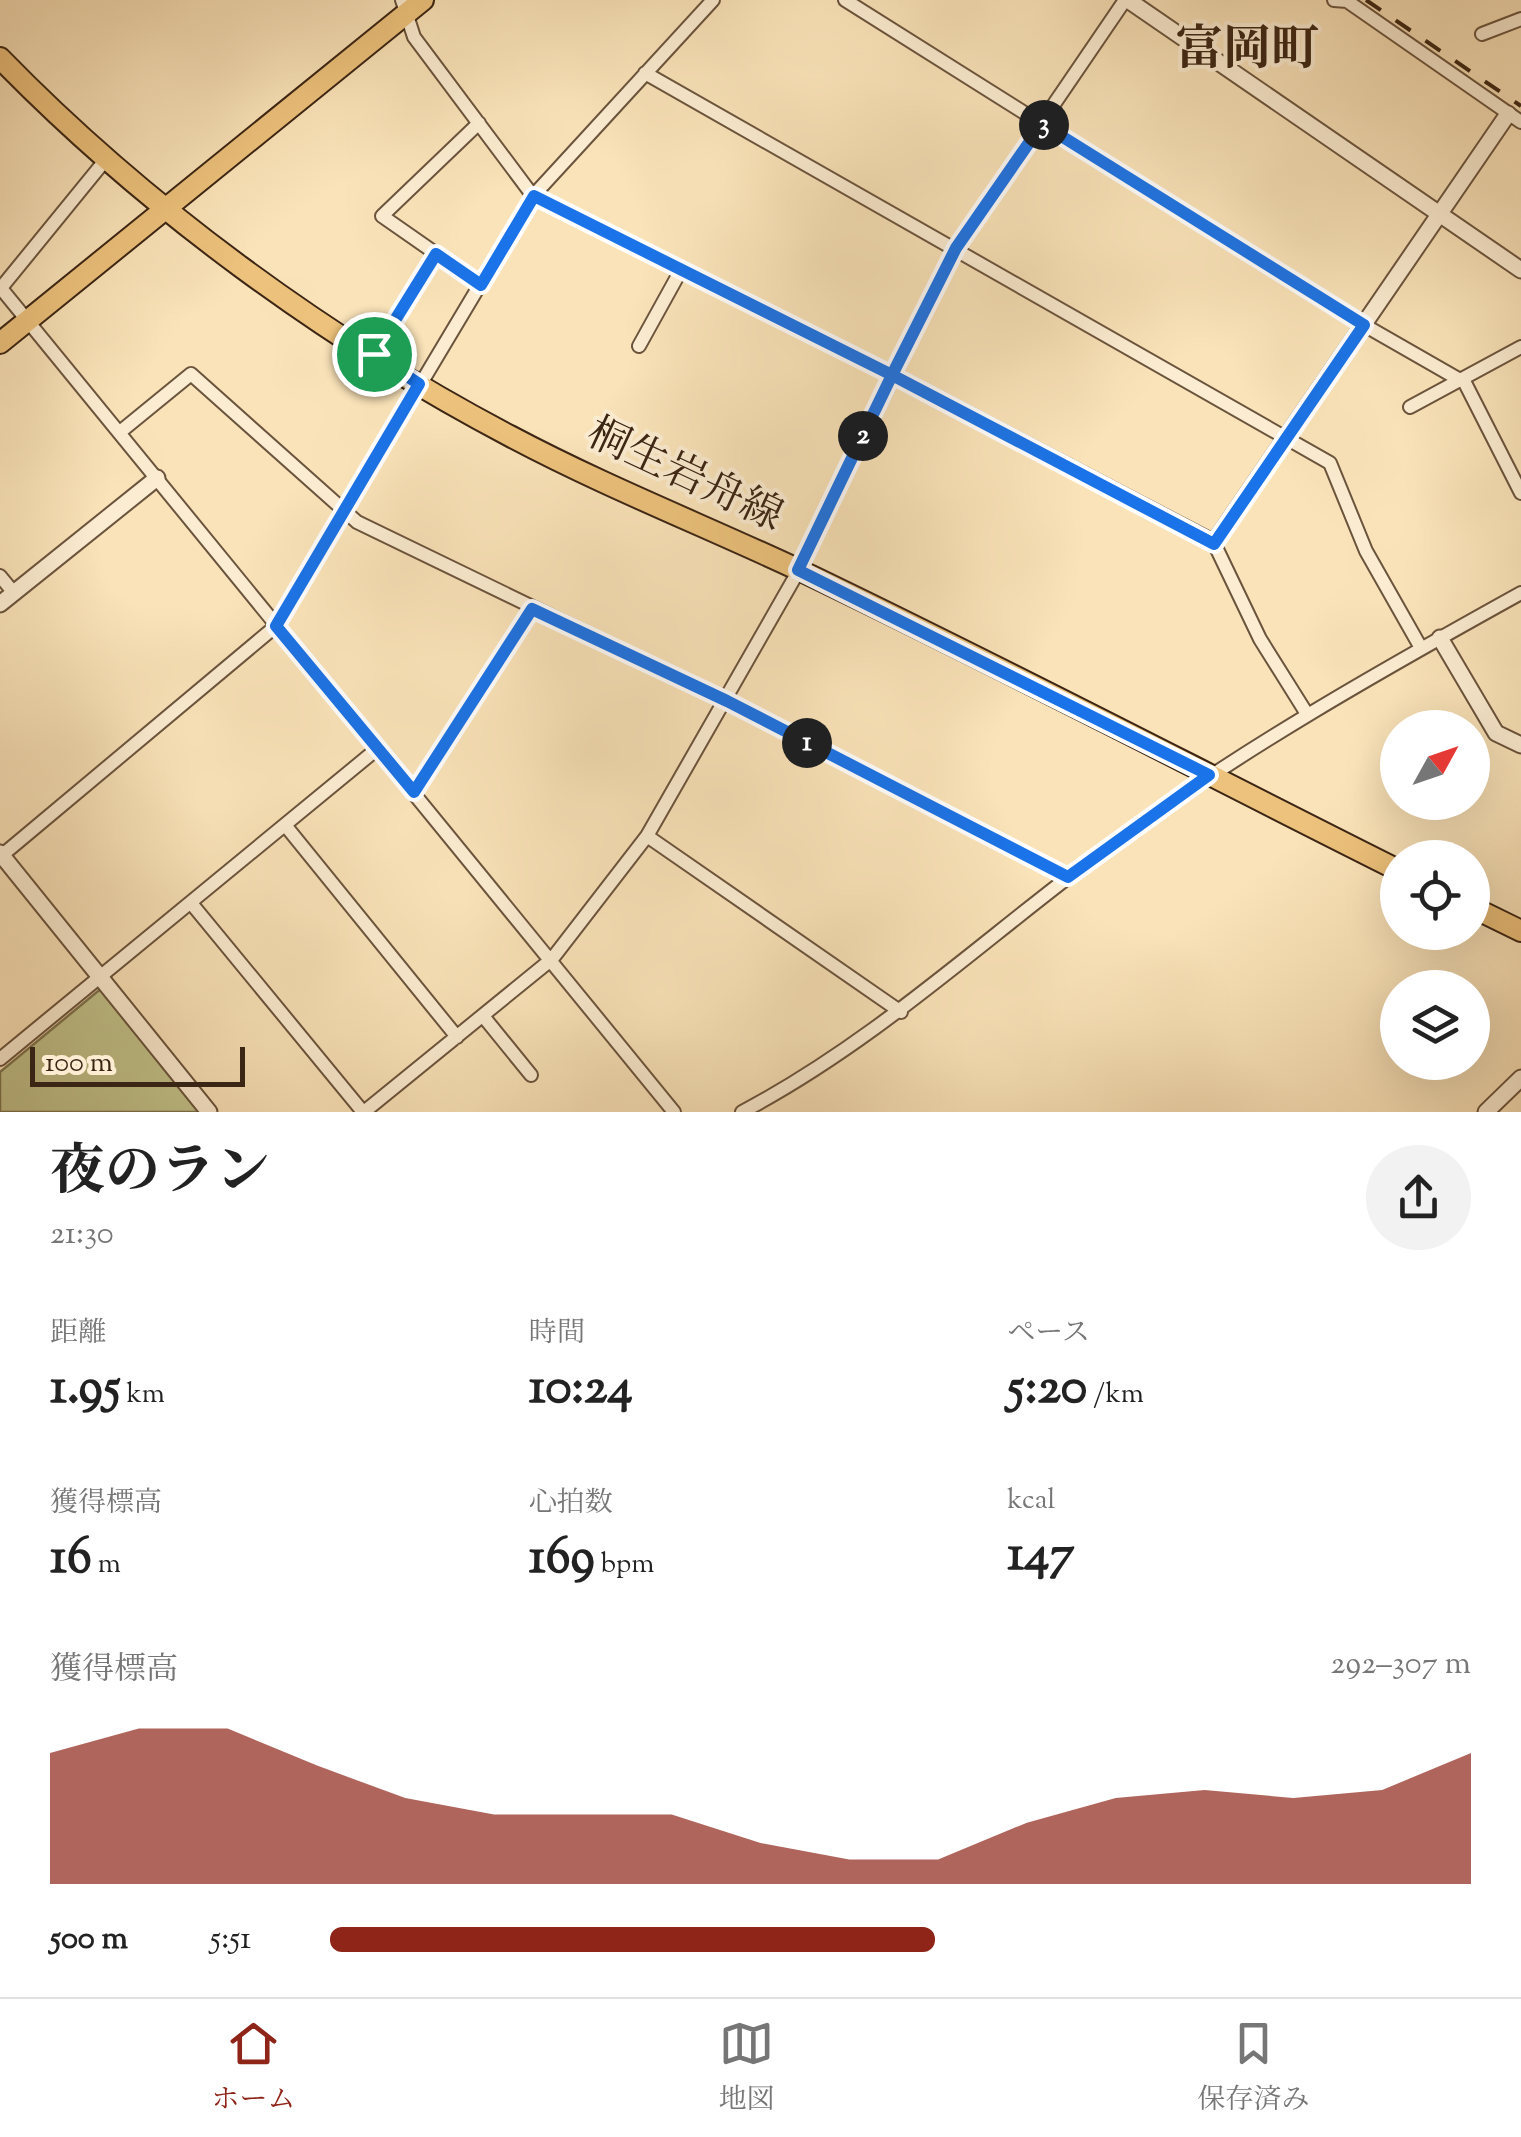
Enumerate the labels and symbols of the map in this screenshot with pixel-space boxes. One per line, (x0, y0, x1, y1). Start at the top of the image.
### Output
district label: 富岡町 (1175, 18, 1319, 87)
pin: 3 (1019, 100, 1069, 150)
pin (332, 312, 417, 397)
street label: 桐生岩舟線 (576, 405, 792, 549)
pin: 2 (838, 411, 888, 461)
north arrow (1380, 710, 1490, 820)
pin: 1 (782, 718, 832, 768)
scale bar (30, 1042, 245, 1086)

